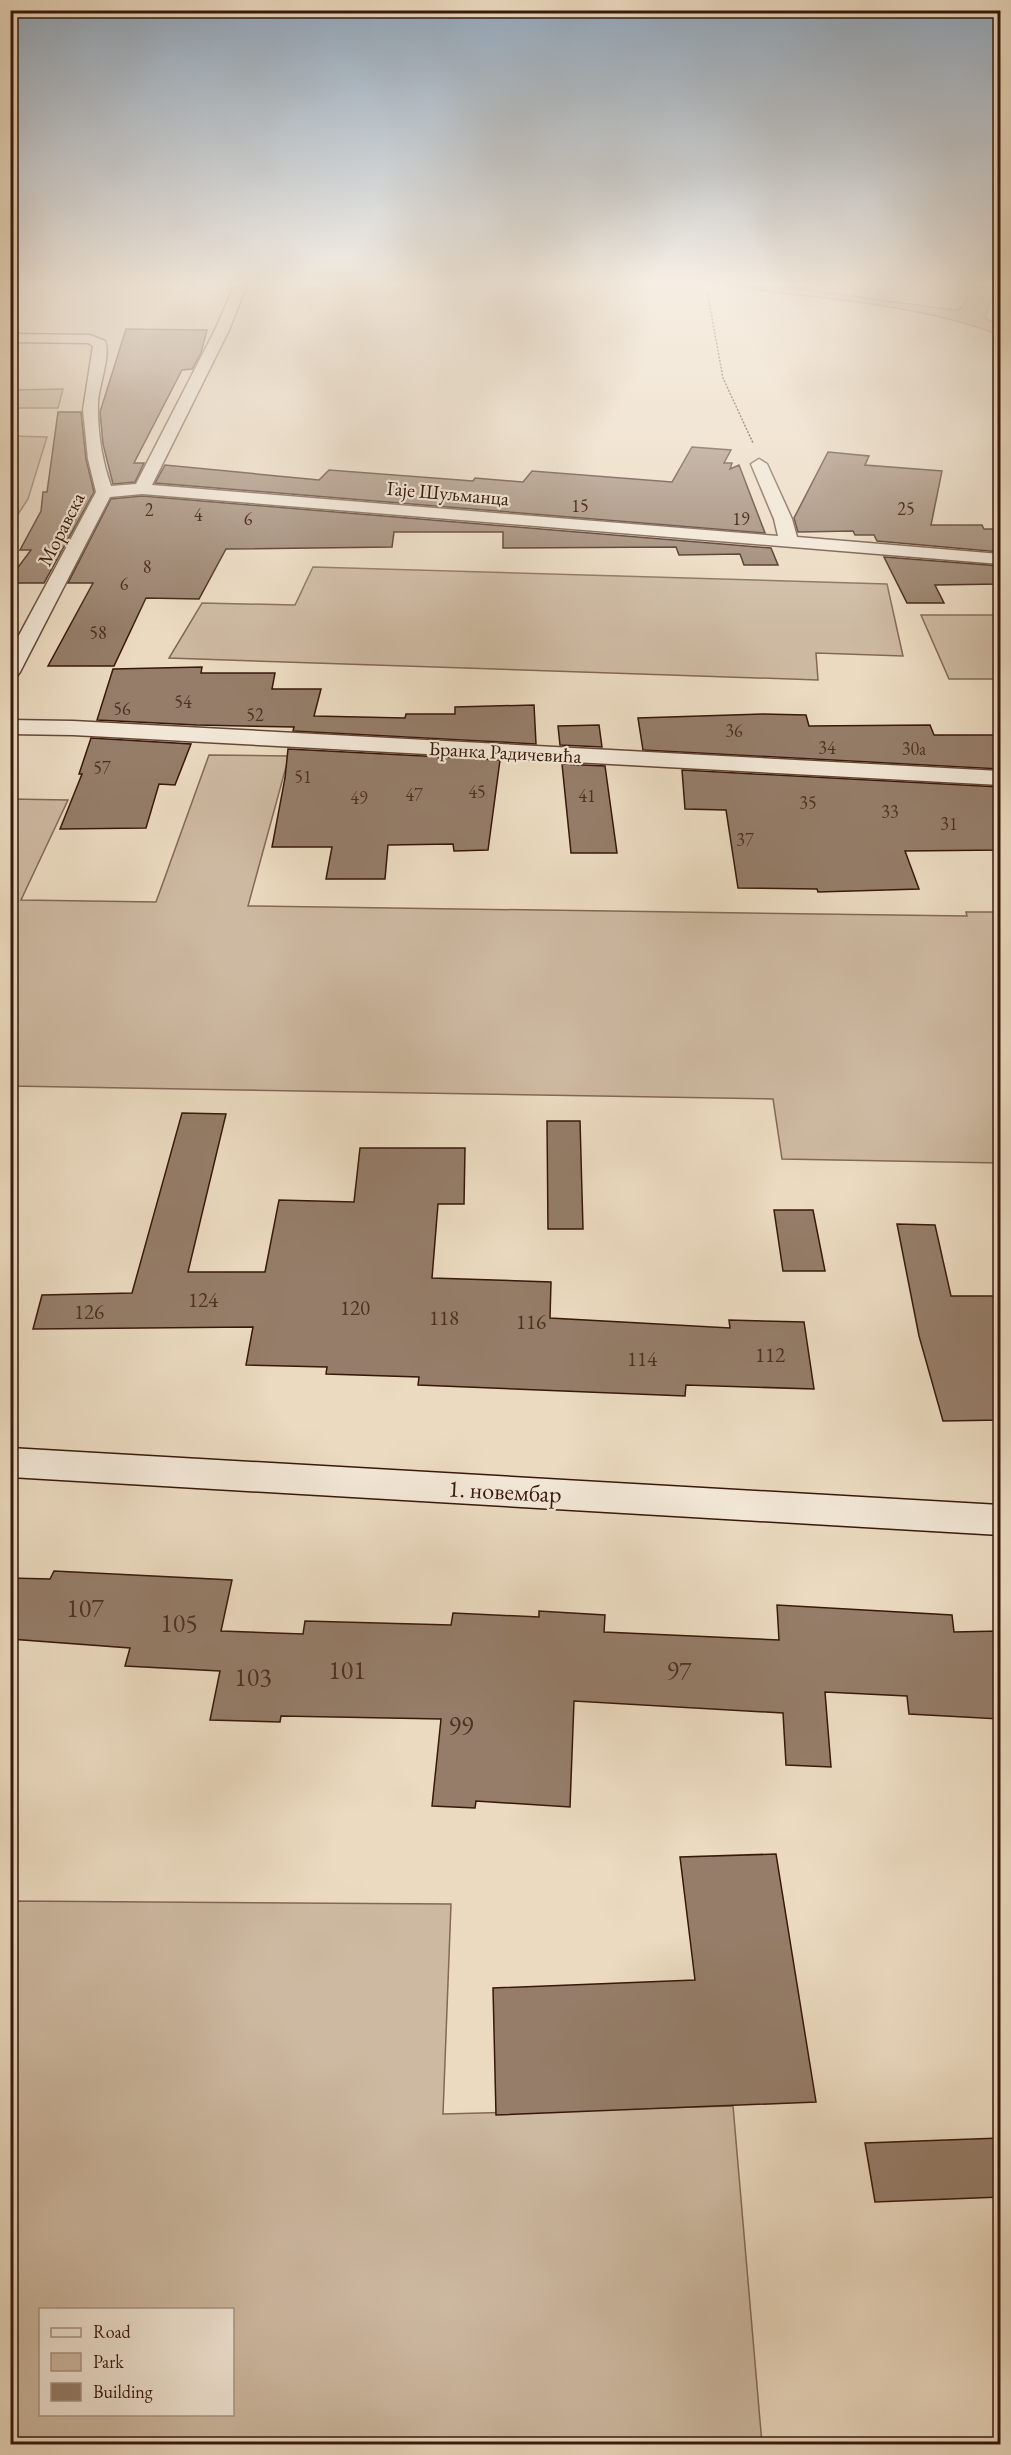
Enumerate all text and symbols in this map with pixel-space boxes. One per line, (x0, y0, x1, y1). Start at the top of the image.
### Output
street label: Гаје Шуљманца (386, 475, 510, 511)
street label: Моравска (31, 488, 91, 570)
house number: 15 (571, 494, 589, 517)
house number: 25 (897, 497, 915, 520)
house number: 2 (145, 498, 154, 521)
house number: 4 (194, 503, 203, 526)
house number: 6 (244, 507, 253, 530)
house number: 19 (732, 507, 750, 530)
house number: 8 (143, 555, 151, 578)
house number: 6 (120, 572, 129, 595)
house number: 58 (89, 621, 107, 644)
house number: 54 (174, 690, 192, 713)
house number: 56 (113, 697, 131, 720)
house number: 52 (246, 703, 264, 726)
house number: 36 (725, 719, 743, 742)
street label: Бранка Радичевића (428, 735, 582, 769)
house number: 34 (818, 736, 836, 759)
house number: 30a (902, 737, 927, 760)
house number: 57 (93, 756, 111, 779)
house number: 51 (294, 765, 312, 788)
house number: 45 (468, 780, 486, 803)
house number: 47 (405, 783, 423, 806)
house number: 41 (578, 784, 596, 807)
house number: 49 (350, 786, 368, 809)
house number: 35 (799, 791, 817, 814)
house number: 33 (881, 800, 899, 823)
house number: 31 (940, 812, 958, 835)
house number: 37 (736, 828, 754, 851)
house number: 124 (188, 1286, 219, 1313)
house number: 120 (340, 1294, 370, 1321)
house number: 126 (74, 1298, 104, 1325)
house number: 118 (429, 1304, 459, 1331)
house number: 116 (516, 1308, 546, 1335)
house number: 112 (755, 1341, 785, 1368)
house number: 114 (627, 1345, 658, 1372)
street label: 1. новембар (447, 1473, 563, 1509)
house number: 107 (66, 1591, 104, 1625)
house number: 105 (160, 1606, 198, 1640)
house number: 101 (328, 1653, 366, 1687)
house number: 97 (667, 1654, 692, 1688)
house number: 103 (234, 1660, 272, 1694)
house number: 99 (449, 1709, 474, 1743)
legend (39, 2308, 234, 2416)
text: Road (93, 2320, 132, 2343)
text: Park (93, 2350, 124, 2373)
text: Building (93, 2380, 153, 2403)

